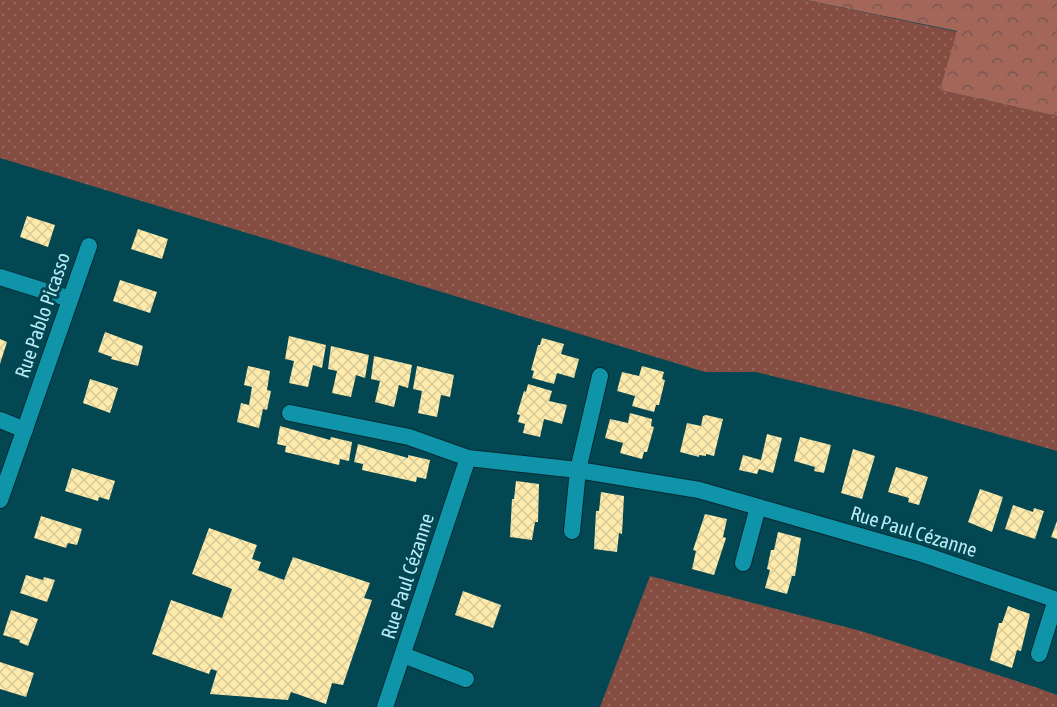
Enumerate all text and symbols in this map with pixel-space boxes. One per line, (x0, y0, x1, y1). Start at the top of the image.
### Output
street label: Rue Pablo Picasso (10, 249, 74, 381)
street label: Rue Paul Cézanne (848, 501, 980, 561)
street label: Rue Paul Cézanne (376, 510, 438, 642)

